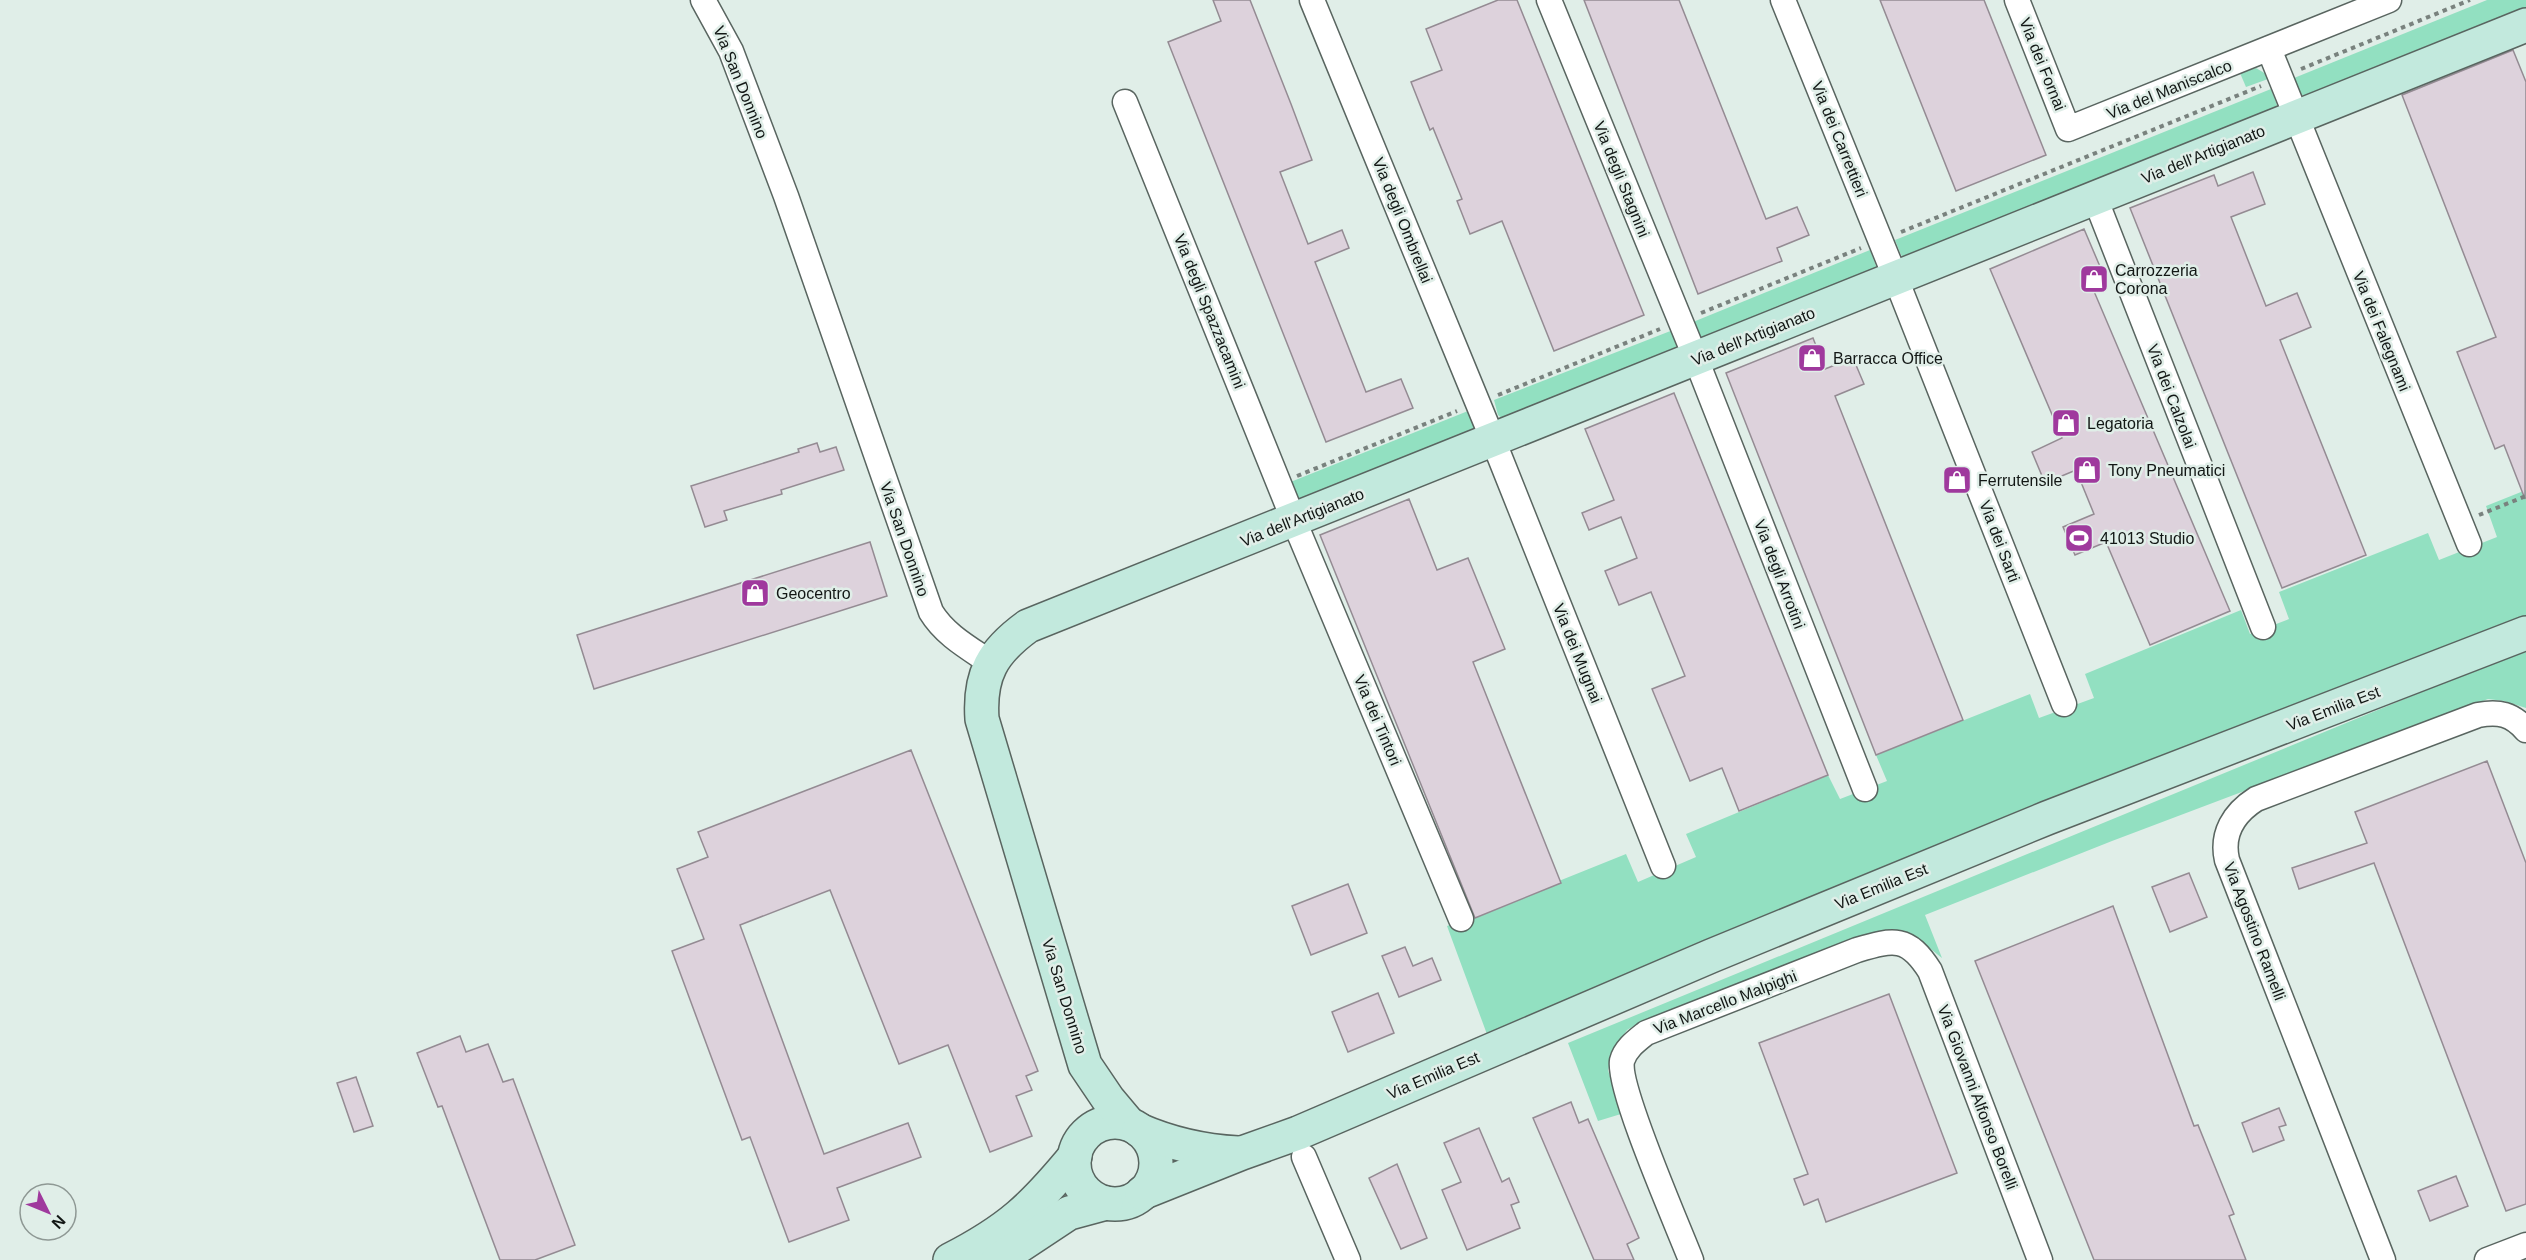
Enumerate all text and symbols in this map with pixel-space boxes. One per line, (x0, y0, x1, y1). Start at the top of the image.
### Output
street label: Via dei Fornai (2016, 15, 2069, 113)
street label: Via San Donnino (710, 23, 771, 141)
street label: Via del Maniscalco (2104, 57, 2234, 122)
street label: Via dei Carrettieri (1809, 79, 1871, 200)
street label: Via degli Stagnini (1591, 119, 1653, 240)
street label: Via dell'Artigianato (2139, 122, 2268, 187)
street label: Via degli Ombrellai (1370, 155, 1436, 285)
street label: Via degli Spazzacamini (1171, 231, 1248, 391)
place label: Carrozzeria Corona (2115, 262, 2198, 297)
shop icon: Carrozzeria Corona (2078, 263, 2110, 295)
street label: Via dei Falegnami (2350, 269, 2413, 394)
street label: Via dell'Artigianato (1689, 304, 1818, 369)
shop icon: Barracca Office (1796, 342, 1828, 374)
street label: Via dei Calzolai (2144, 342, 2199, 451)
place label: Barracca Office (1833, 350, 1943, 367)
shop icon: Legatoria (2050, 407, 2082, 439)
place label: Legatoria (2087, 415, 2154, 432)
shop icon: Tony Pneumatici (2071, 454, 2103, 486)
place label: Tony Pneumatici (2108, 462, 2225, 479)
shop icon: Ferrutensile (1941, 464, 1973, 496)
place label: Ferrutensile (1978, 472, 2063, 489)
street label: Via San Donnino (877, 480, 932, 599)
street label: Via dell'Artigianato (1238, 485, 1367, 550)
street label: Via dei Sarti (1976, 498, 2023, 584)
street label: Via degli Arrotini (1751, 517, 1808, 631)
sports icon: 41013 Studio (2063, 522, 2095, 554)
place label: 41013 Studio (2100, 530, 2194, 547)
shop icon: Geocentro (739, 577, 771, 609)
place label: Geocentro (776, 585, 851, 602)
street label: Via dei Mugnai (1550, 601, 1605, 705)
street label: Via dei Tintori (1351, 672, 1404, 768)
street label: Via Emilia Est (2284, 683, 2383, 734)
street label: Via Emilia Est (1832, 860, 1931, 913)
street label: Via Agostino Ramelli (2220, 860, 2289, 1003)
street label: Via San Donnino (1039, 936, 1090, 1056)
street label: Via Marcello Malpighi (1651, 967, 1799, 1038)
street label: Via Giovanni Alfonso Borelli (1934, 1003, 2021, 1192)
street label: Via Emilia Est (1385, 1048, 1482, 1103)
north arrow (18, 1182, 78, 1242)
text: N (48, 1212, 69, 1232)

